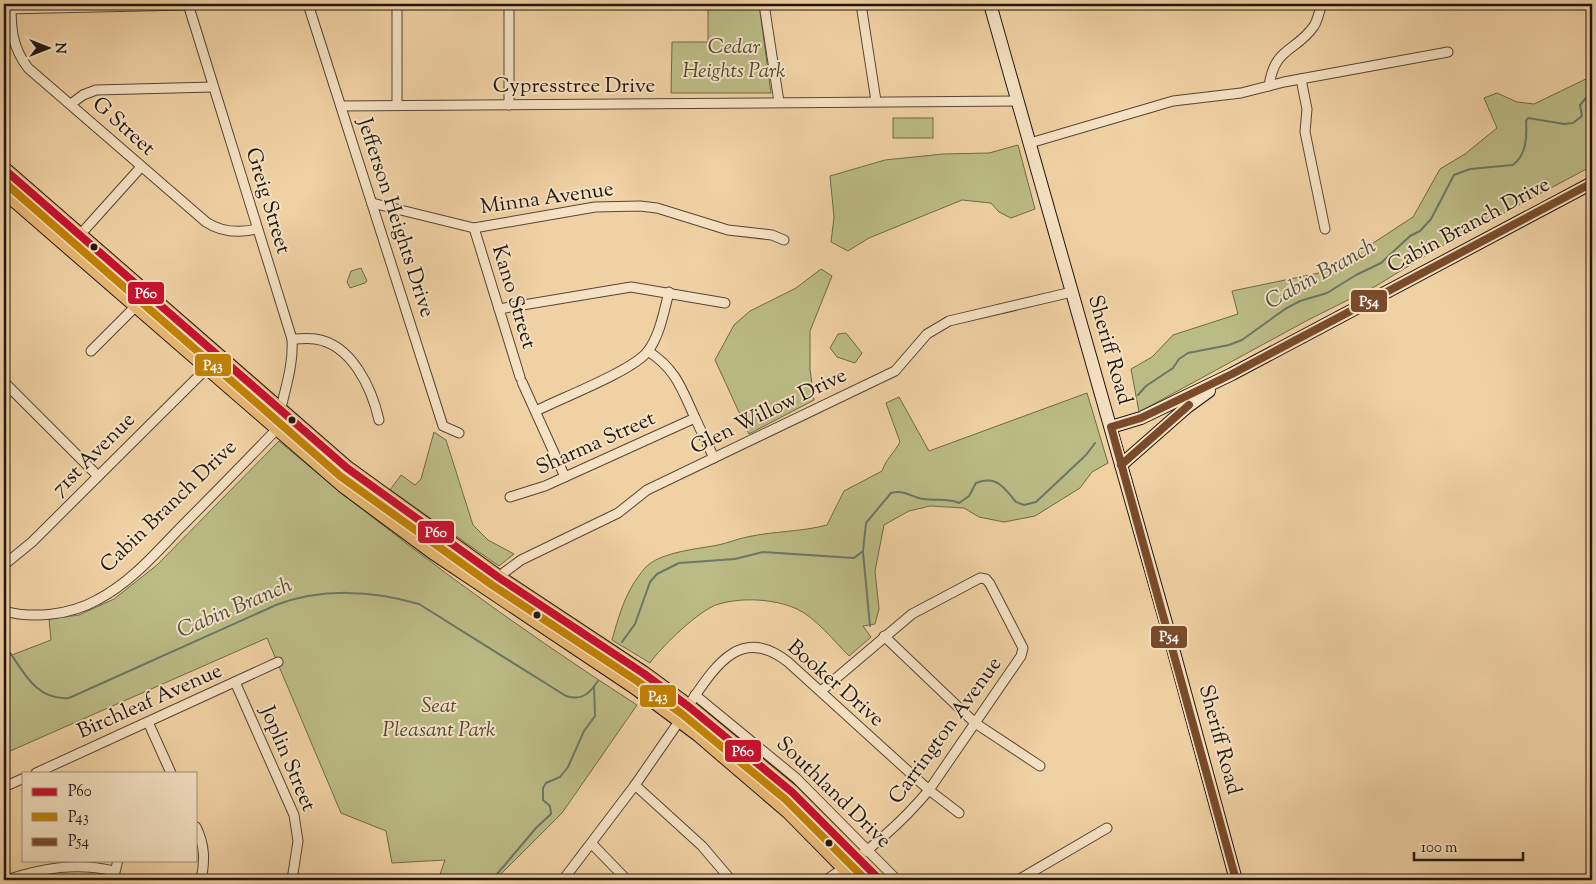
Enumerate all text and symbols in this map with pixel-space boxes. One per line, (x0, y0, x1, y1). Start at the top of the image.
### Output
north arrow (22, 22, 72, 72)
park label: Cedar Heights Park (682, 33, 786, 87)
text: N (49, 42, 69, 54)
street label: Cypresstree Drive (493, 72, 655, 102)
street label: G Street (85, 90, 161, 164)
street label: Jefferson Heights Drive (348, 114, 441, 321)
street label: Greig Street (237, 144, 297, 258)
street label: Cabin Branch Drive (1382, 170, 1556, 282)
street label: Minna Avenue (478, 175, 616, 223)
water label: Cabin Branch (1260, 231, 1383, 319)
street label: Kano Street (483, 241, 543, 353)
unlabelled marker (89, 242, 99, 252)
line badge: P60 (127, 281, 165, 305)
text: P60 (135, 285, 158, 305)
line badge: P54 (1350, 289, 1388, 313)
street label: Sheriff Road (1079, 292, 1139, 408)
text: P54 (1359, 293, 1379, 313)
line badge: P43 (194, 353, 232, 377)
text: P43 (203, 357, 223, 377)
street label: Glen Willow Drive (686, 361, 852, 463)
street label: Sharma Street (531, 404, 661, 484)
street label: 71st Avenue (45, 406, 143, 504)
unlabelled marker (287, 415, 297, 425)
street label: Cabin Branch Drive (94, 434, 244, 580)
line badge: P60 (417, 520, 455, 544)
text: P60 (425, 524, 448, 544)
water label: Cabin Branch (172, 570, 298, 648)
unlabelled marker (532, 610, 542, 620)
line badge: P54 (1150, 625, 1188, 649)
text: P54 (1159, 628, 1179, 648)
street label: Booker Drive (780, 633, 890, 735)
street label: Carrington Avenue (882, 651, 1010, 811)
street label: Birchleaf Avenue (73, 657, 227, 747)
street label: Sheriff Road (1190, 682, 1248, 798)
line badge: P43 (639, 684, 677, 708)
text: P43 (648, 688, 668, 708)
park label: Seat Pleasant Park (383, 692, 496, 746)
street label: Joplin Street (251, 701, 323, 816)
street label: Southland Drive (769, 730, 897, 856)
line badge: P60 (724, 739, 762, 763)
text: P60 (732, 743, 755, 763)
legend (22, 772, 198, 862)
text: P60 (68, 782, 92, 803)
text: P43 (68, 808, 89, 829)
scale bar (1414, 829, 1522, 861)
text: P54 (68, 832, 89, 853)
unlabelled marker (824, 838, 834, 848)
text: 100 m (1421, 838, 1458, 859)

